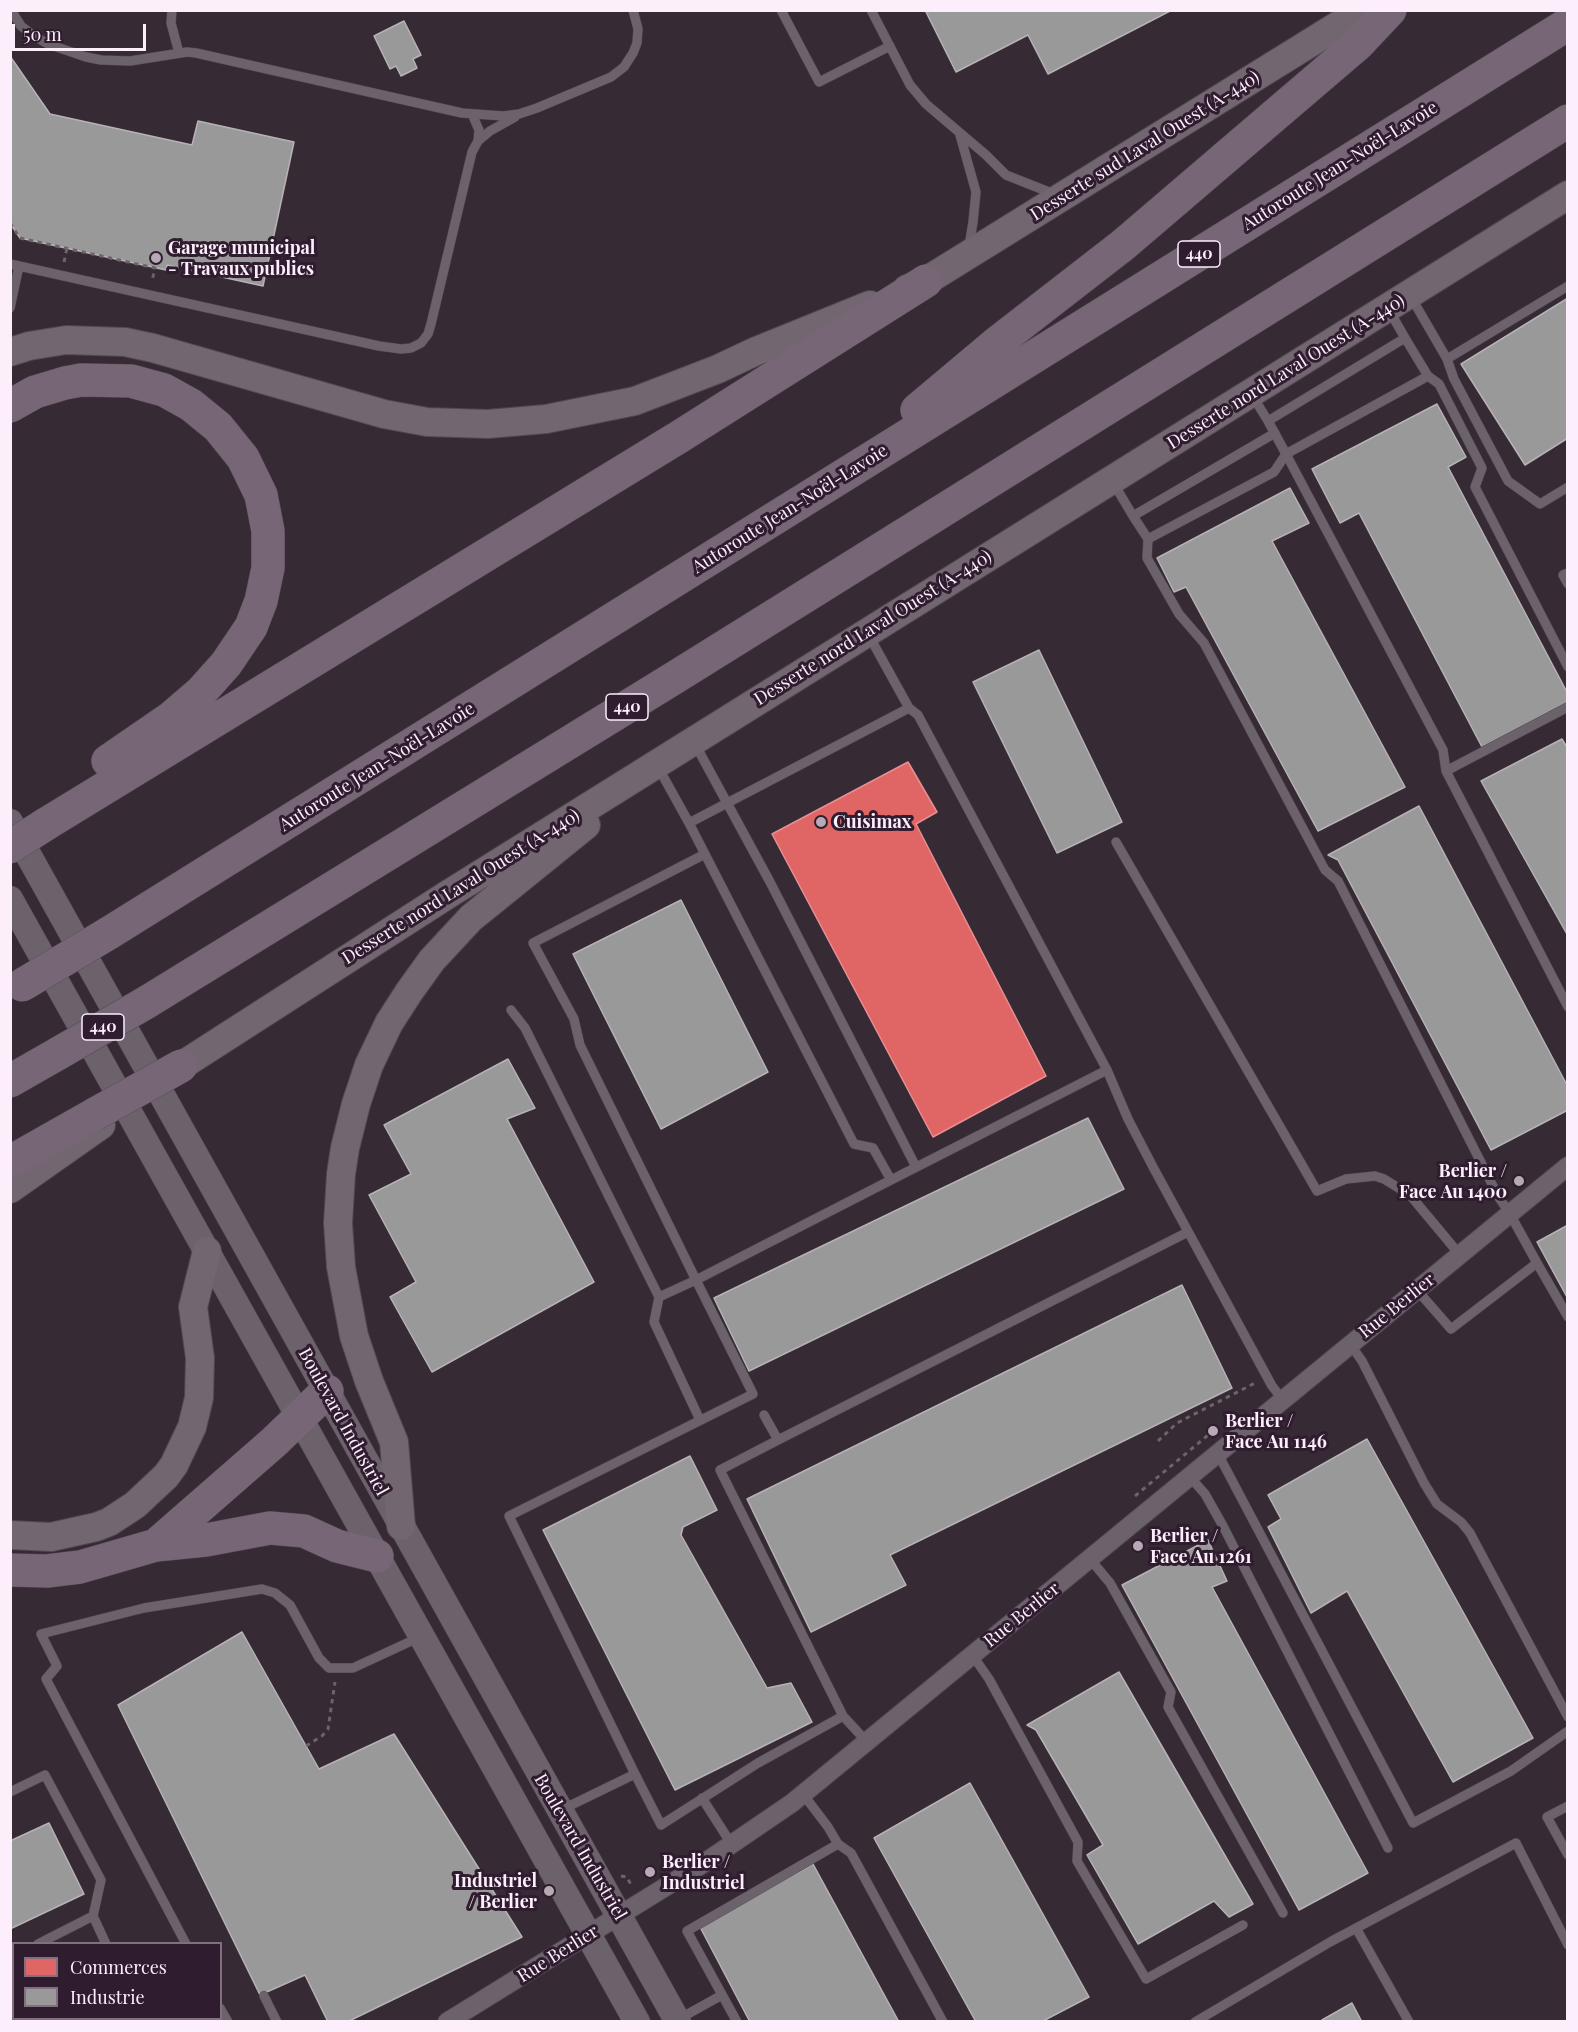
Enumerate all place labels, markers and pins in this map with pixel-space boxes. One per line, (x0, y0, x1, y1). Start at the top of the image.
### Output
place label: Garage municipal - Travaux publics (168, 237, 315, 280)
marker: Garage municipal - Travaux publics (149, 251, 163, 265)
place label: Cuisimax (833, 811, 912, 833)
marker: Cuisimax (814, 815, 828, 829)
place label: Berlier / Face Au 1400 (1399, 1160, 1507, 1202)
marker: Berlier / Face Au 1400 (1512, 1174, 1526, 1188)
place label: Berlier / Face Au 1146 (1225, 1410, 1327, 1452)
marker: Berlier / Face Au 1146 (1206, 1424, 1220, 1438)
place label: Berlier / Face Au 1261 (1150, 1525, 1252, 1568)
marker: Berlier / Face Au 1261 (1131, 1539, 1145, 1553)
place label: Berlier / Industriel (662, 1851, 745, 1894)
marker: Berlier / Industriel (643, 1865, 657, 1879)
place label: Industriel / Berlier (454, 1870, 537, 1912)
marker: Industriel / Berlier (542, 1884, 556, 1898)

